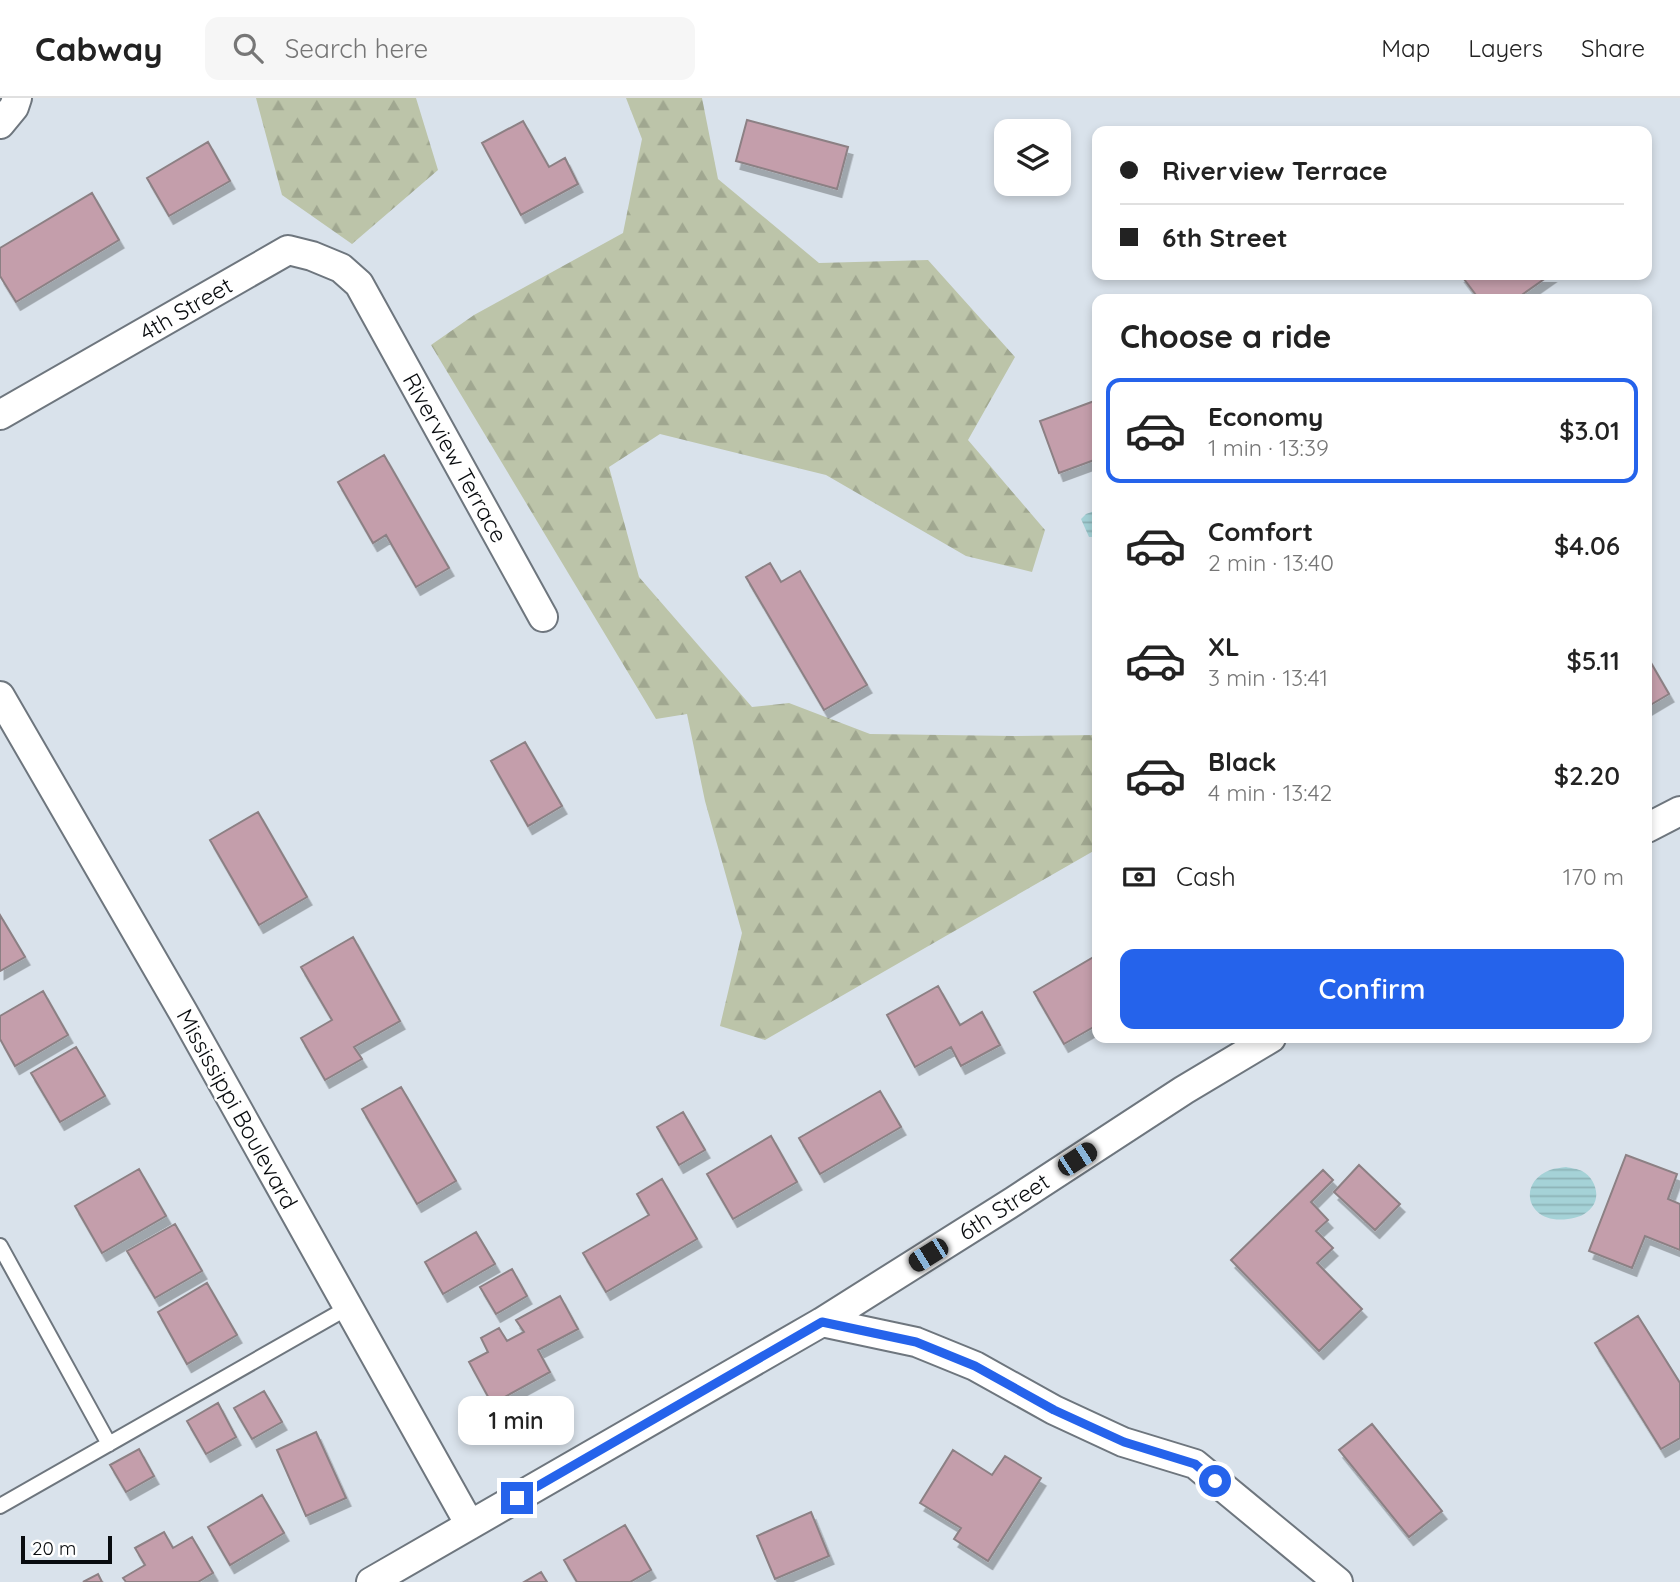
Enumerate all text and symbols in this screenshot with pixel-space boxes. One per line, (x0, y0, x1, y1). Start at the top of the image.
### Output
search box (205, 17, 695, 80)
text: Cabway (35, 28, 163, 69)
icon: search (229, 29, 267, 67)
text: Search here (285, 32, 428, 65)
text: Map (1381, 33, 1430, 63)
text: Layers (1468, 33, 1543, 63)
text: Share (1581, 33, 1645, 63)
map controls (994, 119, 1071, 196)
button: layers (994, 119, 1071, 196)
text: Riverview Terrace (1162, 154, 1388, 187)
text: 6th Street (1162, 221, 1288, 254)
street label: 4th Street (134, 270, 237, 347)
text: Choose a ride (1120, 316, 1332, 356)
street label: Riverview Terrace (397, 368, 514, 548)
icon: car (1124, 399, 1187, 462)
text: Economy (1208, 400, 1323, 433)
text: $3.01 (1559, 414, 1620, 447)
text: 1 min · 13:39 (1208, 433, 1329, 462)
icon: car (1124, 514, 1187, 577)
text: Comfort (1208, 515, 1313, 548)
text: $4.06 (1554, 529, 1620, 562)
text: 2 min · 13:40 (1208, 548, 1334, 577)
icon: car (1124, 629, 1187, 692)
text: XL (1208, 630, 1240, 663)
text: $5.11 (1566, 644, 1620, 677)
text: 3 min · 13:41 (1208, 663, 1328, 692)
icon: car (1124, 744, 1187, 807)
text: Black (1208, 745, 1277, 778)
text: $2.20 (1554, 759, 1620, 792)
text: 4 min · 13:42 (1208, 778, 1332, 807)
icon: cash (1120, 858, 1158, 896)
text: Cash (1176, 860, 1236, 893)
text: 170 m (1563, 862, 1624, 891)
button: Confirm (1120, 949, 1624, 1029)
street label: Mississippi Boulevard (170, 1004, 304, 1214)
car (1054, 1139, 1101, 1179)
street label: 6th Street (953, 1166, 1055, 1247)
car (905, 1235, 952, 1275)
callout: 1 min (459, 1396, 575, 1446)
text: 1 min (488, 1406, 544, 1435)
route start (1199, 1465, 1231, 1497)
route end (501, 1482, 533, 1514)
scale bar (21, 1533, 112, 1565)
text: 20 m (32, 1536, 76, 1560)

